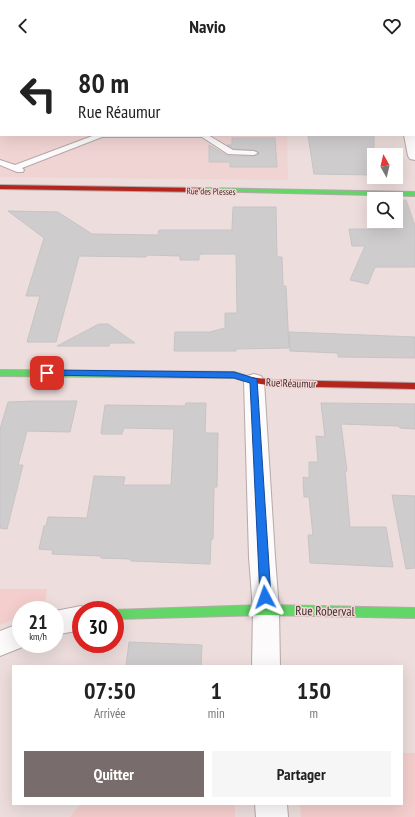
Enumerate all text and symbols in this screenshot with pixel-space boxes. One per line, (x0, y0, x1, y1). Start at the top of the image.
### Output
icon: back (12, 15, 34, 37)
text: Navio (189, 15, 226, 38)
icon: heart (381, 15, 403, 37)
text: 80 m (78, 64, 129, 101)
icon: left (12, 68, 64, 120)
text: Rue Réaumur (78, 100, 161, 123)
north arrow (367, 148, 403, 184)
map controls (367, 148, 403, 228)
street label: Rue des Plesses (186, 185, 236, 197)
button: search (367, 192, 403, 228)
pin (30, 356, 64, 390)
icon: arrive (36, 362, 58, 384)
street label: Rue Réaumur (266, 375, 316, 391)
position arrow (244, 576, 286, 618)
speed limit sign: 30 (72, 601, 124, 653)
street label: Rue Roberval (295, 602, 355, 620)
text: 21 (28, 609, 48, 635)
text: km/h (29, 630, 47, 643)
text: 07:50 (84, 675, 136, 706)
text: 1 (210, 675, 222, 706)
text: 150 (297, 675, 331, 706)
text: Arrivée (94, 705, 126, 722)
text: min (208, 705, 225, 722)
text: m (310, 705, 318, 722)
button: Quitter (24, 751, 204, 797)
button: Partager (212, 751, 391, 797)

